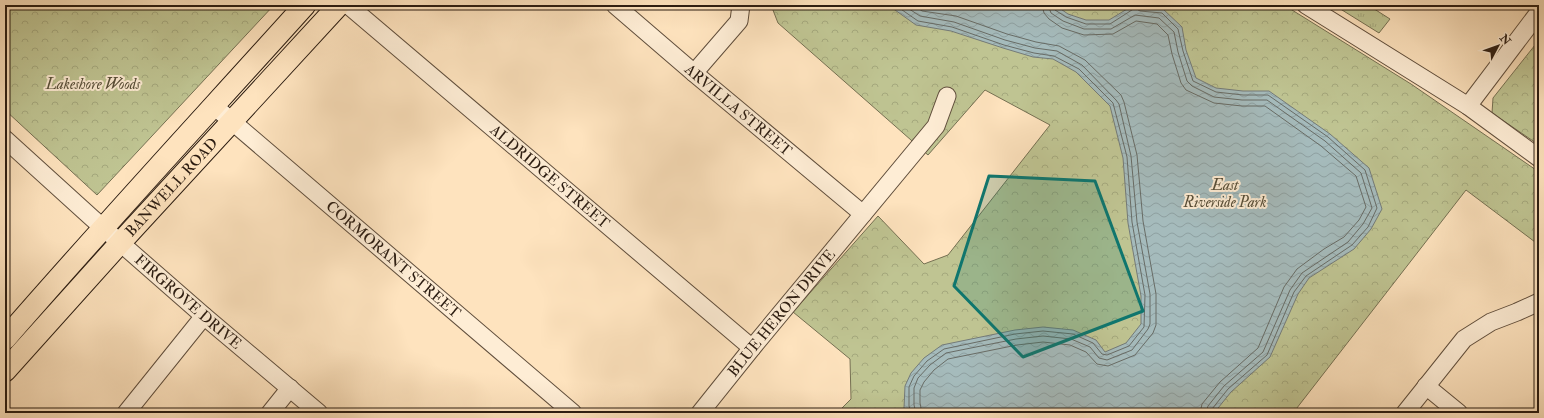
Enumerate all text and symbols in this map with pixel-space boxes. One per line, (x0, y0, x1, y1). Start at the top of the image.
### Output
north arrow (1478, 26, 1518, 66)
text: N (1496, 31, 1514, 49)
street label: ARVILLA STREET (680, 59, 796, 160)
park label: Lakeshore Woods (45, 75, 141, 94)
street label: ALDRIDGE STREET (486, 120, 614, 233)
street label: BANWELL ROAD (121, 134, 222, 241)
park label: East Riverside Park (1183, 176, 1266, 212)
street label: CORMORANT STREET (322, 196, 465, 322)
street label: BLUE HERON DRIVE (723, 245, 839, 380)
street label: FIRGROVE DRIVE (131, 250, 246, 353)

